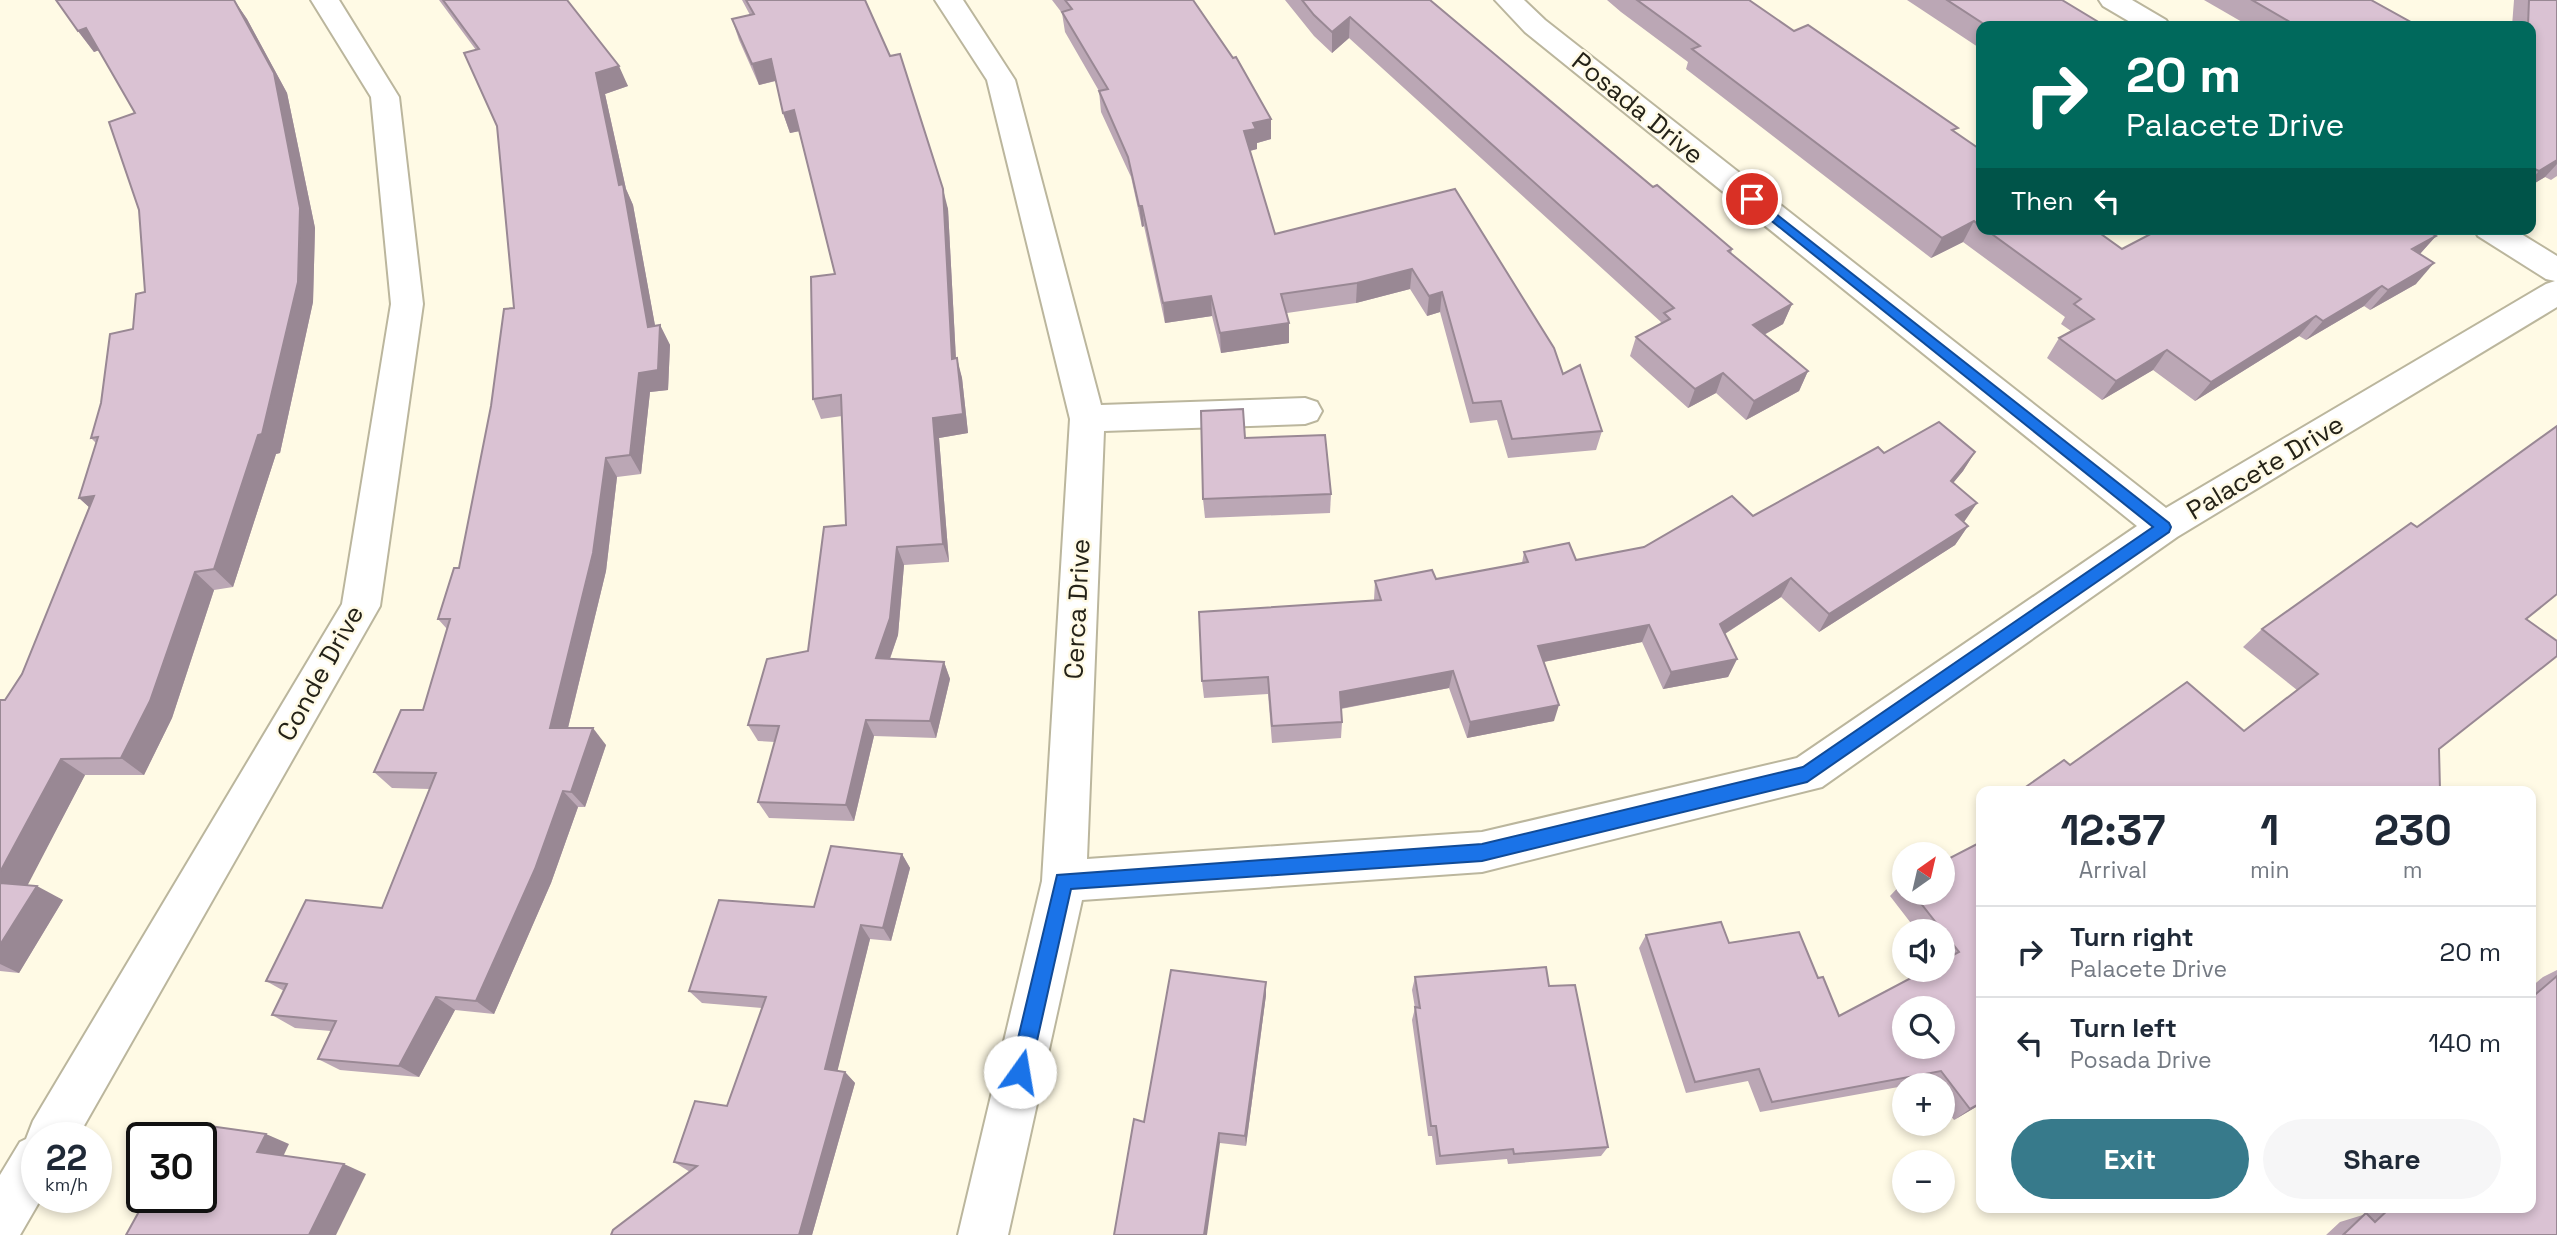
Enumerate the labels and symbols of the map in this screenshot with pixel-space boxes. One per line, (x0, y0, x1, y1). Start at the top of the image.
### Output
street label: Posada Drive (1565, 44, 1711, 172)
pin (1722, 169, 1782, 229)
street label: Palacete Drive (2180, 407, 2350, 527)
street label: Cerca Drive (1056, 538, 1098, 680)
street label: Conde Drive (269, 599, 371, 747)
north arrow (1892, 842, 1955, 905)
position arrow (983, 1035, 1057, 1109)
speed limit sign: 30 (126, 1122, 217, 1213)

